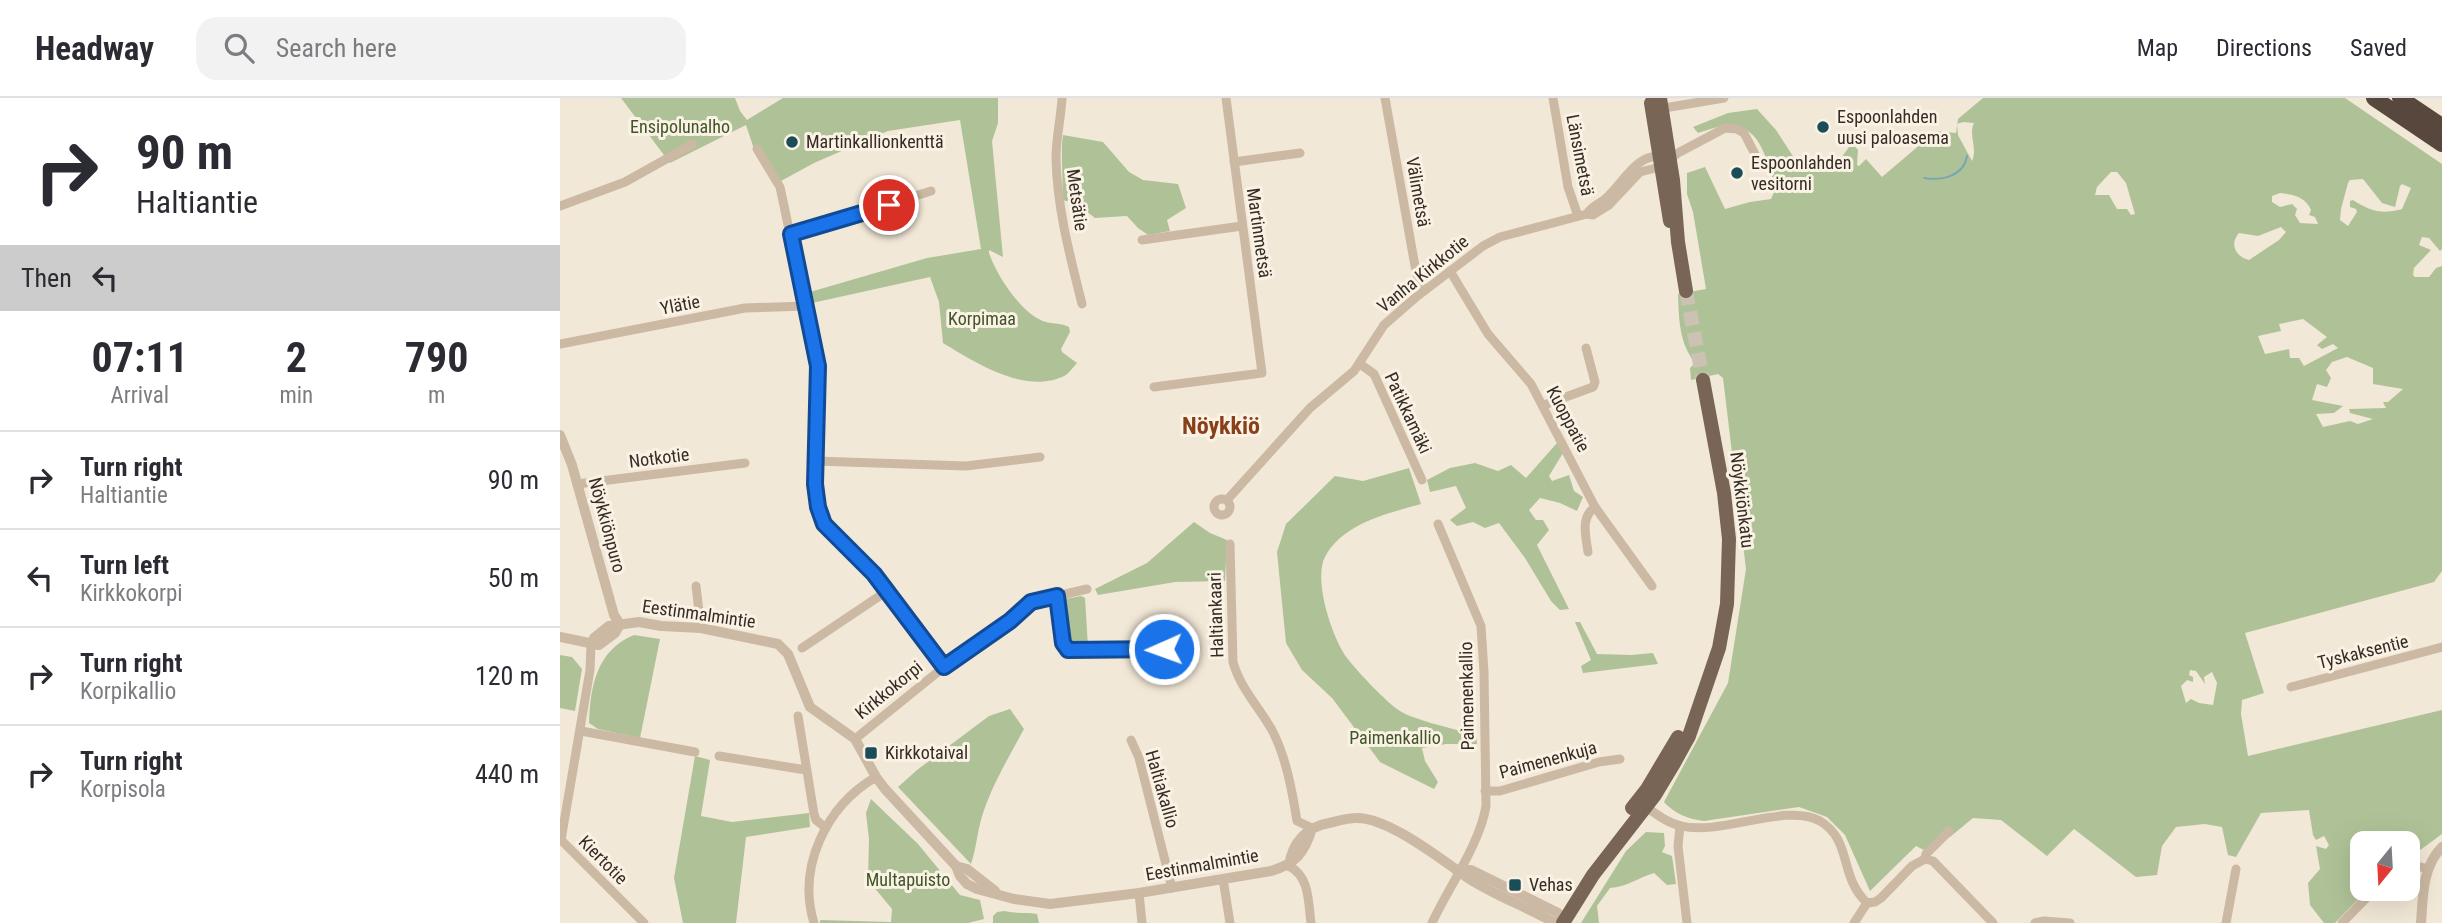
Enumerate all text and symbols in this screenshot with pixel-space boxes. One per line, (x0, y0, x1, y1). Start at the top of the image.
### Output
search box (196, 17, 686, 80)
text: Headway (35, 29, 154, 68)
icon: search (220, 29, 258, 67)
text: Search here (276, 33, 397, 63)
text: Map (2137, 34, 2178, 62)
text: Directions (2216, 34, 2312, 62)
text: Saved (2350, 34, 2407, 62)
place label: Espoonlahden uusi paloasema (1837, 106, 1949, 148)
street label: Länsimetsä (1562, 112, 1599, 197)
park label: Ensipolunalho (630, 116, 730, 137)
marker: Espoonlahden uusi paloasema (1815, 119, 1831, 135)
text: 90 m (136, 124, 233, 181)
icon: right (21, 126, 112, 217)
place label: Martinkallionkenttä (806, 131, 944, 152)
marker: Martinkallionkenttä (784, 134, 800, 150)
place label: Espoonlahden vesitorni (1751, 152, 1851, 194)
street label: Välimetsä (1402, 155, 1435, 229)
marker: Espoonlahden vesitorni (1729, 165, 1745, 181)
street label: Metsätie (1063, 168, 1092, 232)
pin (859, 175, 919, 235)
text: Haltiantie (136, 183, 258, 221)
icon: arrive (870, 186, 908, 224)
street label: Martinmetsä (1243, 187, 1276, 279)
street label: Vanha Kirkkotie (1373, 231, 1472, 317)
icon: left (86, 259, 124, 297)
text: Then (21, 263, 72, 293)
street label: Ylätie (658, 290, 702, 319)
park label: Korpimaa (948, 308, 1016, 329)
text: 07:11 (92, 333, 188, 382)
text: 2 (286, 333, 307, 382)
text: 790 (405, 333, 468, 382)
street label: Patikkamäki (1381, 369, 1436, 457)
text: Arrival (110, 382, 169, 409)
text: min (279, 382, 313, 409)
text: m (428, 382, 445, 409)
street label: Kuoppatie (1542, 382, 1595, 455)
district label: Nöykkiö (1182, 412, 1260, 440)
street label: Notkotie (628, 443, 690, 472)
street label: Nöykkiönkatu (1726, 451, 1759, 549)
text: Turn right (80, 452, 182, 482)
icon: right (21, 461, 59, 499)
text: 90 m (488, 465, 539, 495)
street label: Nöykkiönpuro (585, 475, 630, 575)
text: Haltiantie (80, 482, 168, 509)
text: Turn left (80, 550, 169, 580)
icon: left (21, 559, 59, 597)
text: 50 m (488, 563, 539, 593)
street label: Haltiankaari (1204, 572, 1227, 658)
text: Kirkkokorpi (80, 580, 183, 607)
street label: Eestinmalmintie (641, 595, 757, 632)
position arrow (1127, 612, 1201, 686)
street label: Tyskaksentie (2315, 630, 2410, 673)
street label: Paimenenkallio (1455, 641, 1478, 751)
text: Turn right (80, 648, 182, 678)
street label: Kirkkokorpi (851, 656, 927, 723)
icon: right (21, 657, 59, 695)
text: 120 m (475, 661, 539, 691)
text: Korpikallio (80, 678, 176, 705)
park label: Paimenkallio (1349, 727, 1441, 748)
street label: Paimenenkuja (1497, 736, 1599, 783)
place label: Kirkkotaival (885, 742, 968, 763)
marker: Kirkkotaival (863, 745, 879, 761)
text: Turn right (80, 746, 182, 776)
street label: Haltiakallio (1141, 747, 1184, 830)
icon: right (21, 755, 59, 793)
text: 440 m (475, 759, 539, 789)
text: Korpisola (80, 776, 166, 803)
street label: Kiertotie (575, 831, 632, 888)
north arrow (2350, 831, 2420, 901)
map controls (2350, 831, 2420, 901)
street label: Eestinmalmintie (1144, 844, 1260, 885)
park label: Multapuisto (866, 869, 950, 890)
place label: Vehas (1529, 874, 1573, 895)
marker: Vehas (1507, 877, 1523, 893)

